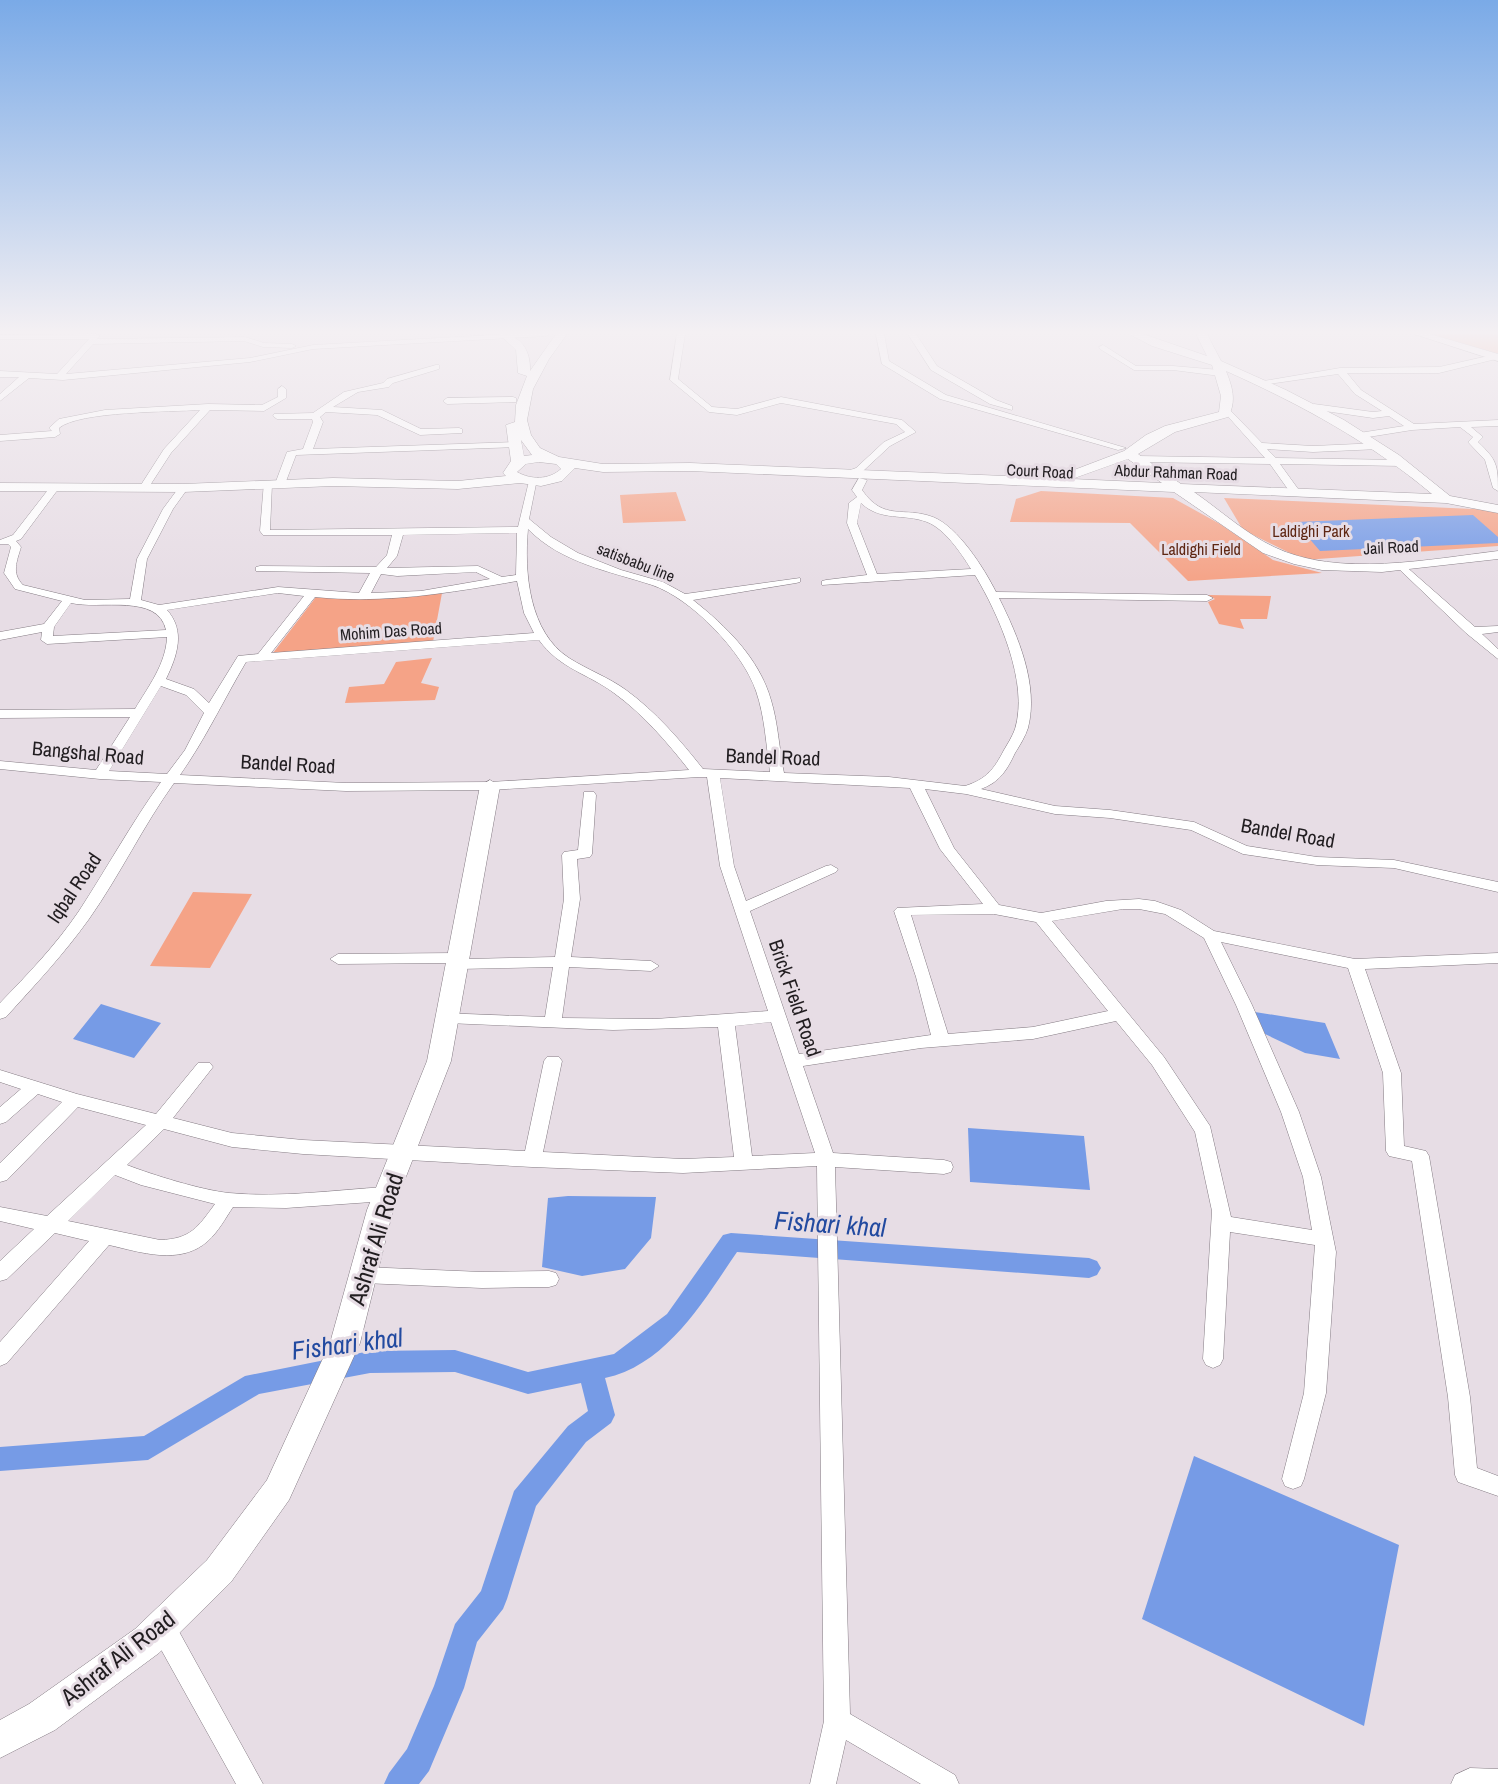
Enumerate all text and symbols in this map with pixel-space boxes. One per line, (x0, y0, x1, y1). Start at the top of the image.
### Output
street label: Court Road (1006, 458, 1074, 484)
street label: Abdur Rahman Road (1113, 459, 1238, 485)
park label: Laldighi Park (1272, 520, 1350, 542)
street label: Jail Road (1363, 535, 1419, 559)
street label: satisbabu line (594, 537, 678, 587)
park label: Laldighi Field (1161, 538, 1241, 560)
street label: Mohim Das Road (339, 616, 443, 646)
street label: Bangshal Road (31, 734, 145, 771)
street label: Bandel Road (725, 741, 821, 772)
street label: Bandel Road (240, 748, 336, 779)
street label: Bandel Road (1239, 811, 1337, 854)
street label: Iqbal Road (40, 847, 107, 928)
street label: Brick Field Road (763, 936, 828, 1060)
street label: Ashraf Ali Road (339, 1169, 410, 1310)
water label: Fishari khal (773, 1202, 888, 1245)
water label: Fishari khal (290, 1319, 406, 1368)
street label: Ashraf Ali Road (53, 1603, 181, 1713)

